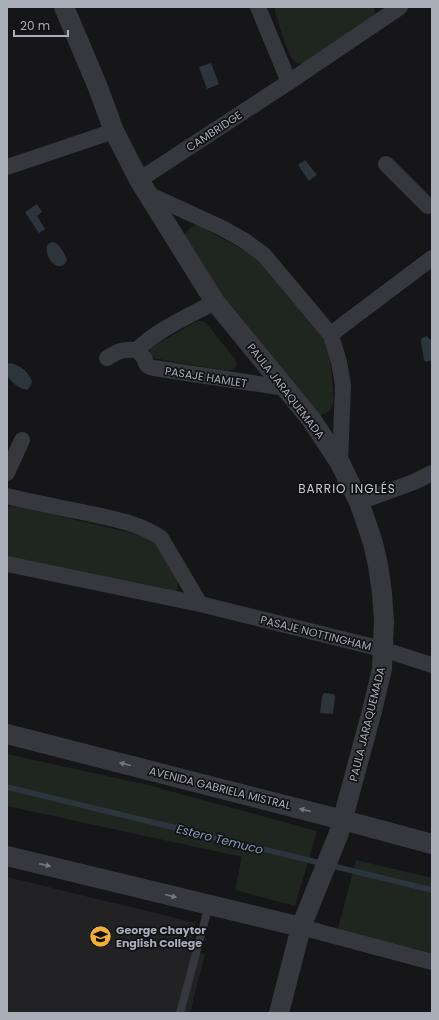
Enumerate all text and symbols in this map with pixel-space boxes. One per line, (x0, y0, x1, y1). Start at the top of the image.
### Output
scale bar (14, 12, 68, 38)
text: 20 m (20, 17, 50, 34)
street label: CAMBRIDGE (183, 107, 245, 155)
street label: PAULA JARAQUEMADA (244, 340, 329, 443)
street label: PASAJE HAMLET (164, 363, 248, 391)
district label: BARRIO INGLÉS (298, 480, 396, 497)
street label: PASAJE NOTTINGHAM (259, 611, 373, 655)
street label: PAULA JARAQUEMADA (345, 665, 389, 783)
one-way arrow (119, 761, 131, 767)
street label: AVENIDA GABRIELA MISTRAL (148, 763, 293, 813)
one-way arrow (299, 807, 311, 813)
water label: Estero Temuco (175, 820, 265, 858)
one-way arrow (39, 863, 51, 869)
one-way arrow (165, 893, 178, 899)
place label: George Chaytor English College (116, 922, 206, 951)
school or university icon: George Chaytor English College (87, 923, 113, 949)

